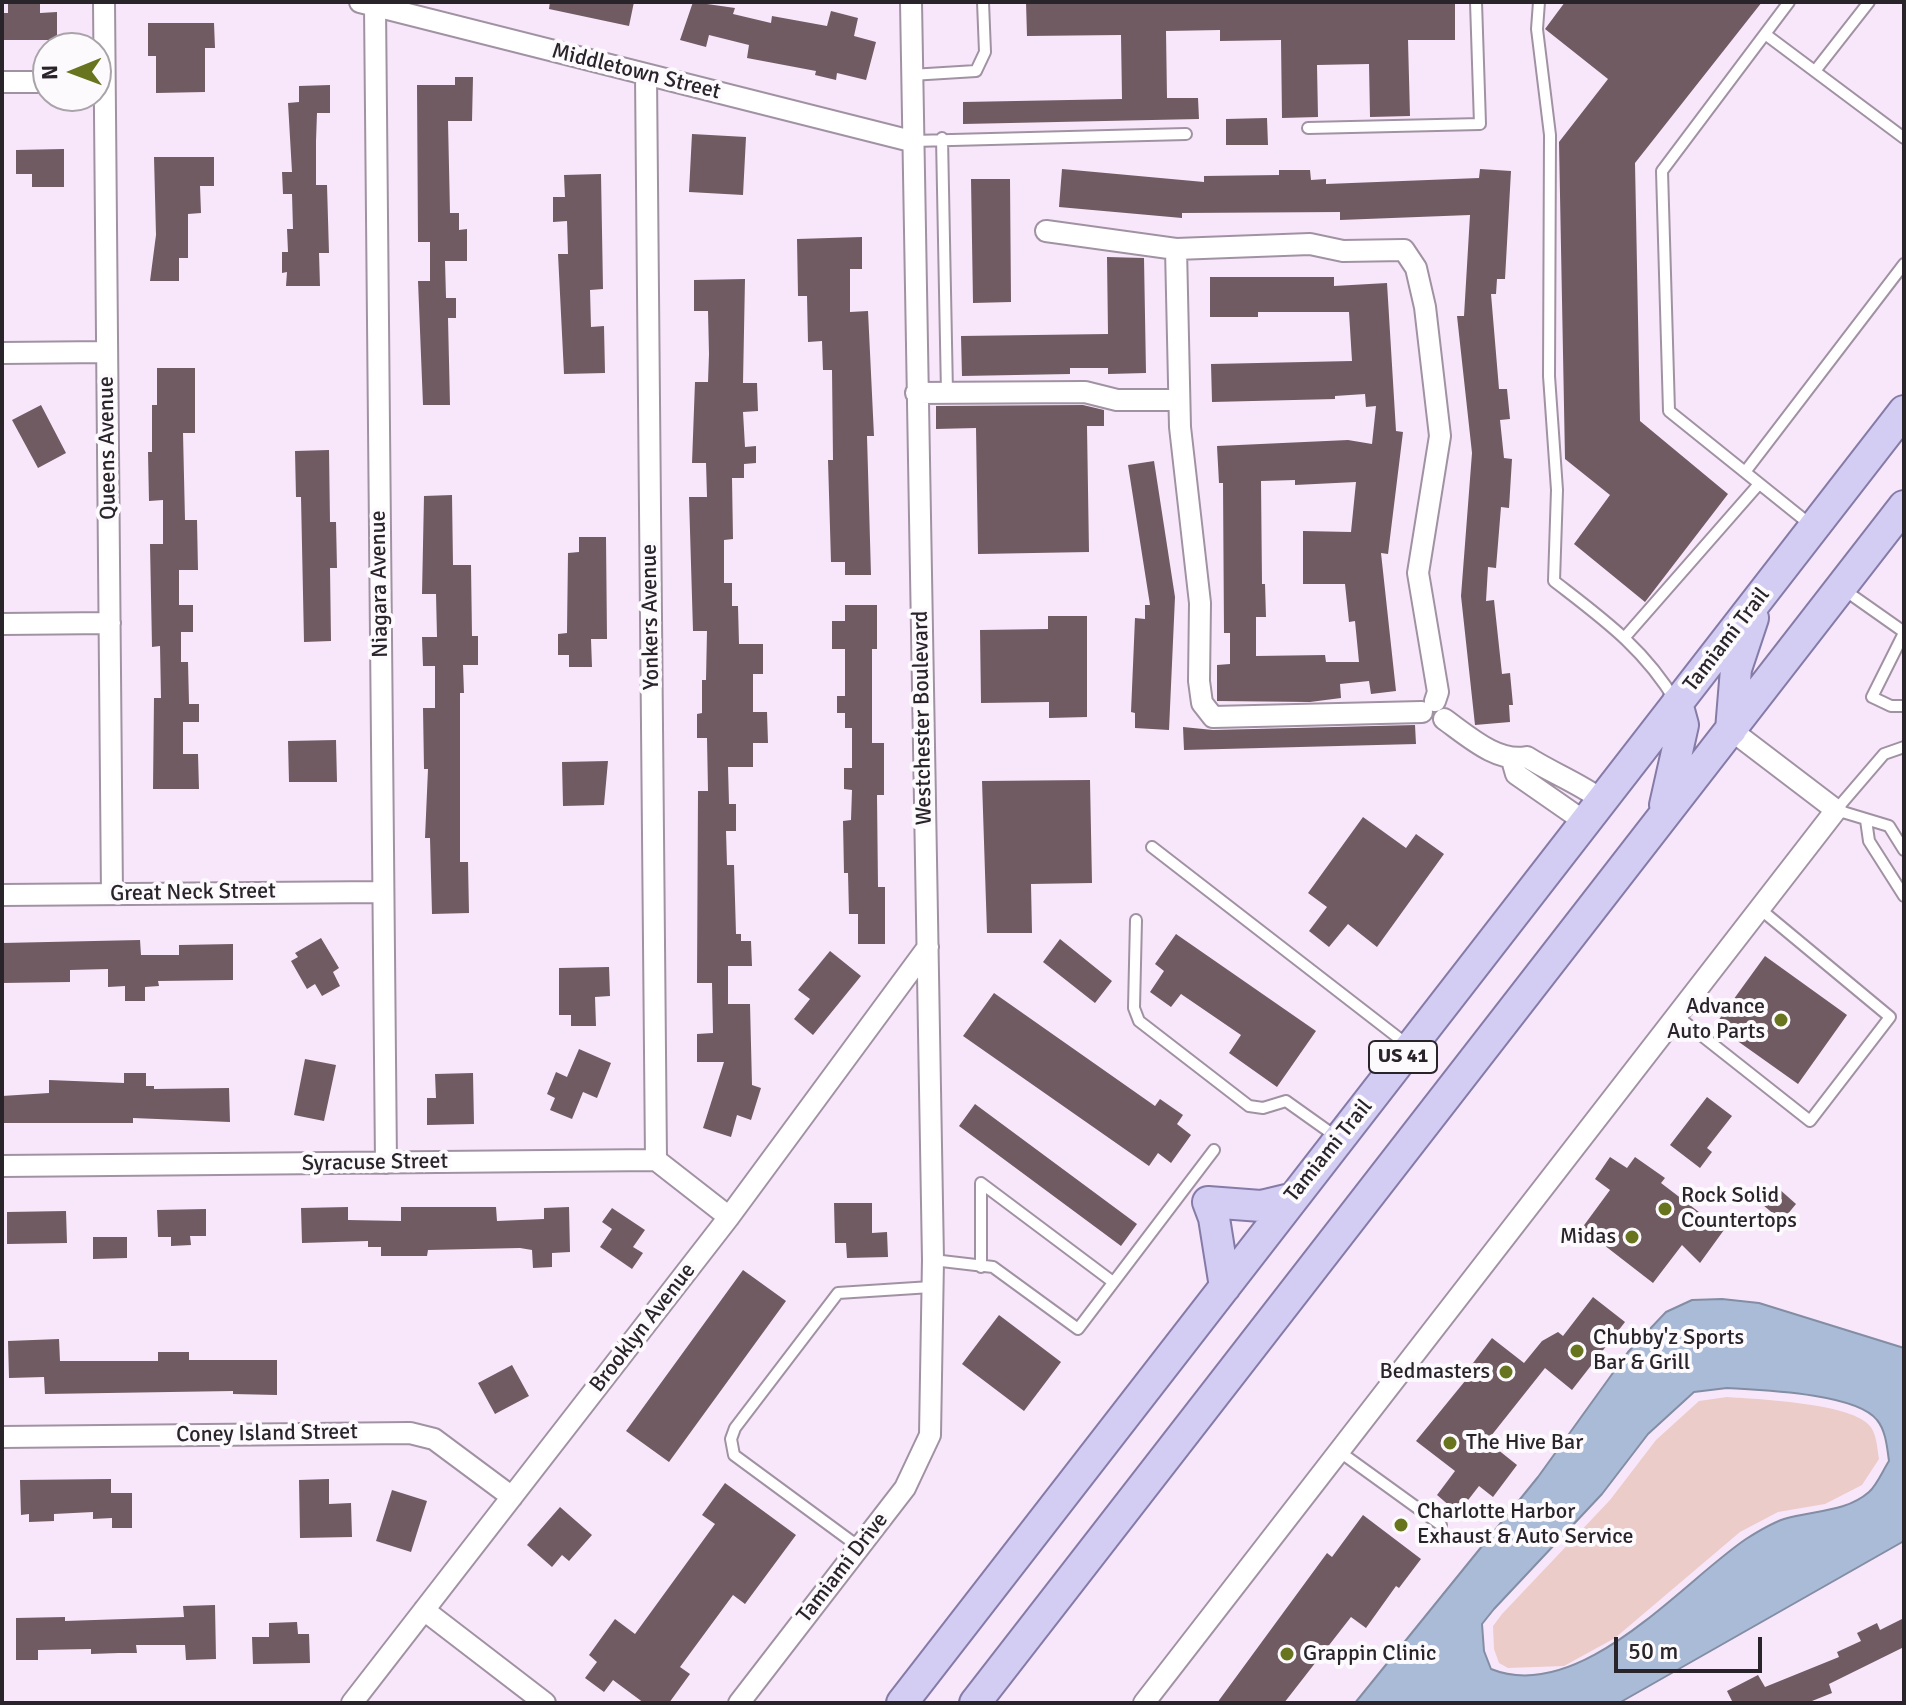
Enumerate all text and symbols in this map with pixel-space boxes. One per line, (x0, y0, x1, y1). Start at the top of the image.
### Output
north arrow (32, 32, 112, 112)
street label: Middletown Street (549, 38, 723, 106)
text: N (36, 65, 63, 80)
street label: Queens Avenue (94, 376, 122, 520)
street label: Niagara Avenue (366, 510, 394, 658)
street label: Yonkers Avenue (637, 544, 665, 690)
street label: Tamiami Trail (1678, 583, 1776, 697)
street label: Westchester Boulevard (908, 610, 938, 826)
street label: Great Neck Street (110, 878, 276, 908)
place label: Advance Auto Parts (1667, 994, 1765, 1046)
marker: Advance Auto Parts (1772, 1011, 1790, 1029)
road number: US 41 (1369, 1041, 1437, 1073)
street label: Tamiami Trail (1280, 1094, 1378, 1208)
street label: Syracuse Street (302, 1149, 448, 1177)
place label: Rock Solid Countertops (1681, 1183, 1797, 1234)
marker: Rock Solid Countertops (1656, 1200, 1674, 1218)
place label: Midas (1560, 1224, 1616, 1250)
marker: Midas (1623, 1228, 1641, 1246)
street label: Brooklyn Avenue (584, 1258, 702, 1398)
place label: Chubby'z Sports Bar & Grill (1593, 1325, 1744, 1376)
marker: Chubby'z Sports Bar & Grill (1568, 1342, 1586, 1360)
place label: Bedmasters (1379, 1359, 1490, 1385)
marker: Bedmasters (1497, 1363, 1515, 1381)
street label: Coney Island Street (176, 1419, 358, 1449)
place label: The Hive Bar (1466, 1430, 1583, 1456)
marker: The Hive Bar (1441, 1434, 1459, 1452)
place label: Charlotte Harbor Exhaust & Auto Service (1417, 1499, 1633, 1550)
street label: Tamiami Drive (792, 1508, 894, 1628)
marker: Charlotte Harbor Exhaust & Auto Service (1392, 1516, 1410, 1534)
scale bar (1618, 1621, 1766, 1671)
text: 50 m (1628, 1636, 1678, 1666)
place label: Grappin Clinic (1303, 1641, 1436, 1667)
marker: Grappin Clinic (1278, 1645, 1296, 1663)

